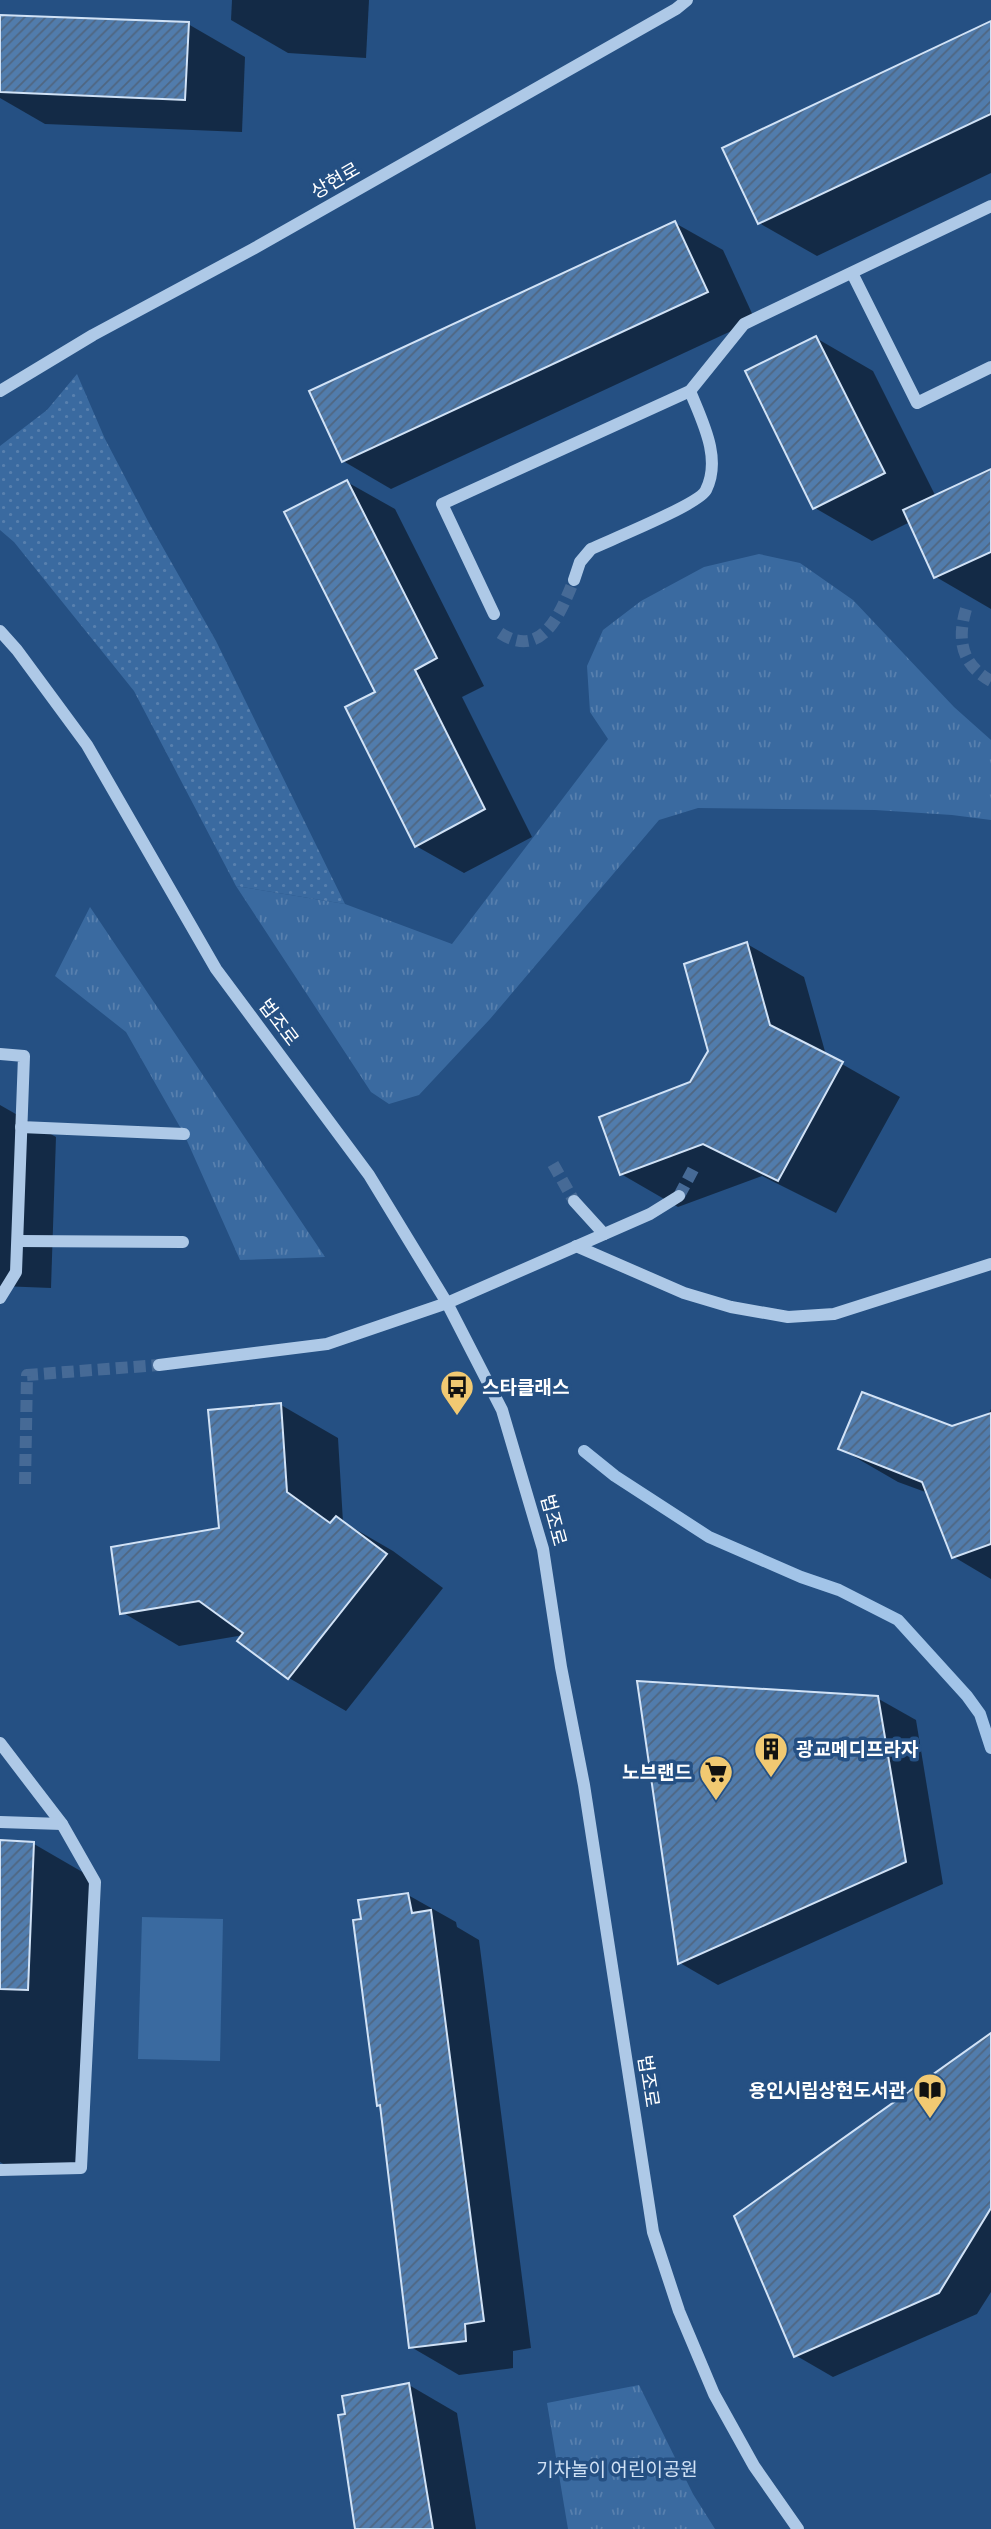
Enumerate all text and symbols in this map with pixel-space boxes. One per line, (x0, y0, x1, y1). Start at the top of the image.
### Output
street label: 상현로 (307, 157, 364, 204)
street label: 법조로 (254, 994, 304, 1050)
bus stop icon: 스타클래스 (438, 1368, 476, 1417)
place label: 스타클래스 (482, 1376, 569, 1399)
street label: 법조로 (536, 1492, 571, 1548)
building icon: 광교메디프라자 (752, 1730, 790, 1779)
place label: 광교메디프라자 (796, 1738, 919, 1761)
supermarket icon: 노브랜드 (697, 1753, 735, 1802)
place label: 노브랜드 (622, 1761, 692, 1784)
street label: 법조로 (633, 2053, 664, 2109)
library icon: 용인시립상현도서관 (911, 2071, 949, 2120)
place label: 용인시립상현도서관 (749, 2079, 907, 2102)
park label: 기차놀이 어린이공원 (536, 2458, 698, 2481)

